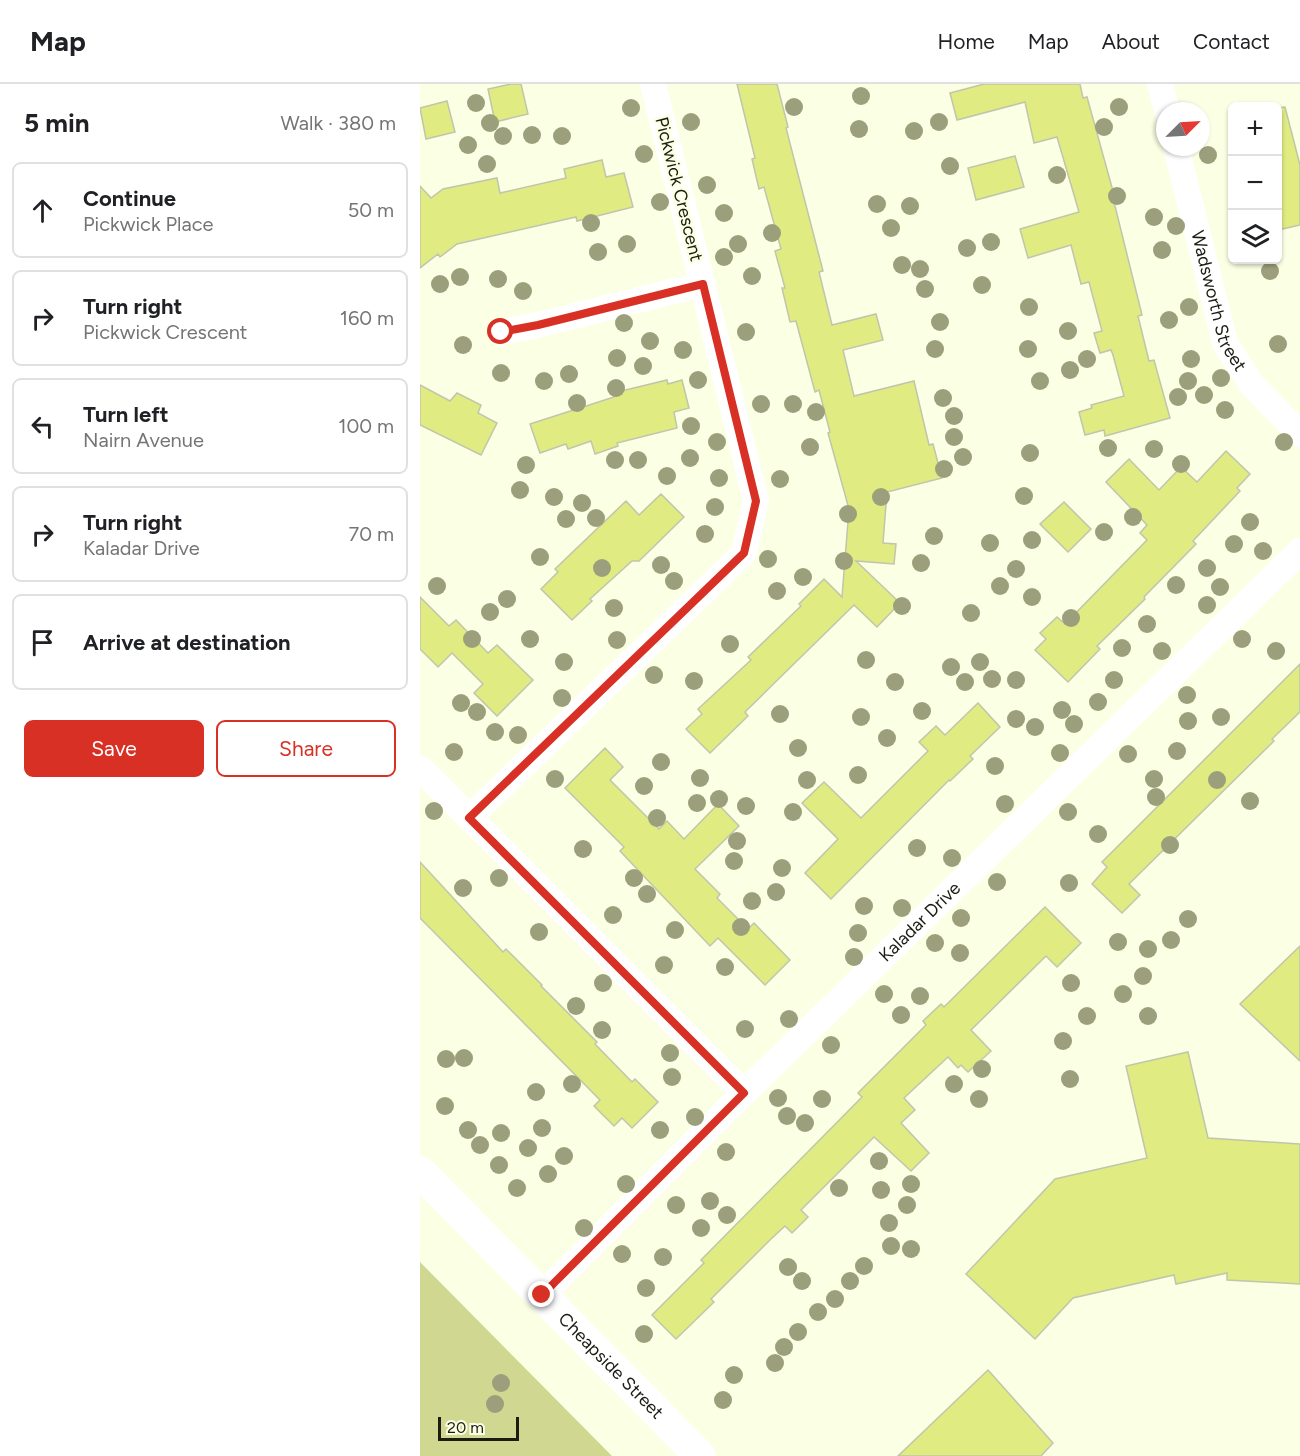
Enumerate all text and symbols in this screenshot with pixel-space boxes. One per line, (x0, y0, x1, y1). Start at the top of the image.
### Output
text: Map (30, 24, 86, 58)
text: Home (938, 29, 995, 54)
text: Map (1028, 29, 1069, 54)
text: About (1102, 29, 1160, 54)
text: Contact (1193, 29, 1270, 54)
north arrow (1156, 102, 1210, 156)
map controls (1228, 102, 1282, 264)
button: + (1228, 102, 1282, 156)
text: 5 min (24, 107, 90, 139)
text: Walk · 380 m (280, 111, 396, 135)
street label: Pickwick Crescent (650, 115, 708, 264)
button: − (1228, 156, 1282, 210)
text: Continue (83, 185, 176, 212)
icon: ahead (26, 194, 59, 227)
text: 50 m (348, 198, 394, 222)
button: layers (1228, 210, 1282, 264)
text: Pickwick Place (83, 212, 213, 236)
street label: Wadsworth Street (1186, 228, 1251, 376)
text: Turn right (83, 293, 182, 320)
icon: right (26, 302, 59, 335)
text: 160 m (340, 306, 394, 330)
route start (487, 318, 513, 344)
text: Pickwick Crescent (83, 320, 247, 344)
text: Turn left (83, 401, 169, 428)
icon: left (26, 410, 59, 443)
text: 100 m (338, 414, 394, 438)
text: Nairn Avenue (83, 428, 204, 452)
text: Turn right (83, 509, 182, 536)
icon: right (26, 518, 59, 551)
text: 70 m (348, 522, 394, 546)
text: Kaladar Drive (83, 536, 200, 560)
icon: arrive (26, 626, 59, 659)
text: Arrive at destination (83, 629, 291, 656)
button: Save (24, 720, 204, 777)
button: Share (216, 720, 396, 777)
street label: Kaladar Drive (874, 877, 965, 966)
route end (528, 1281, 554, 1307)
street label: Cheapside Street (554, 1308, 668, 1424)
scale bar (438, 1414, 519, 1442)
text: 20 m (447, 1418, 484, 1437)

